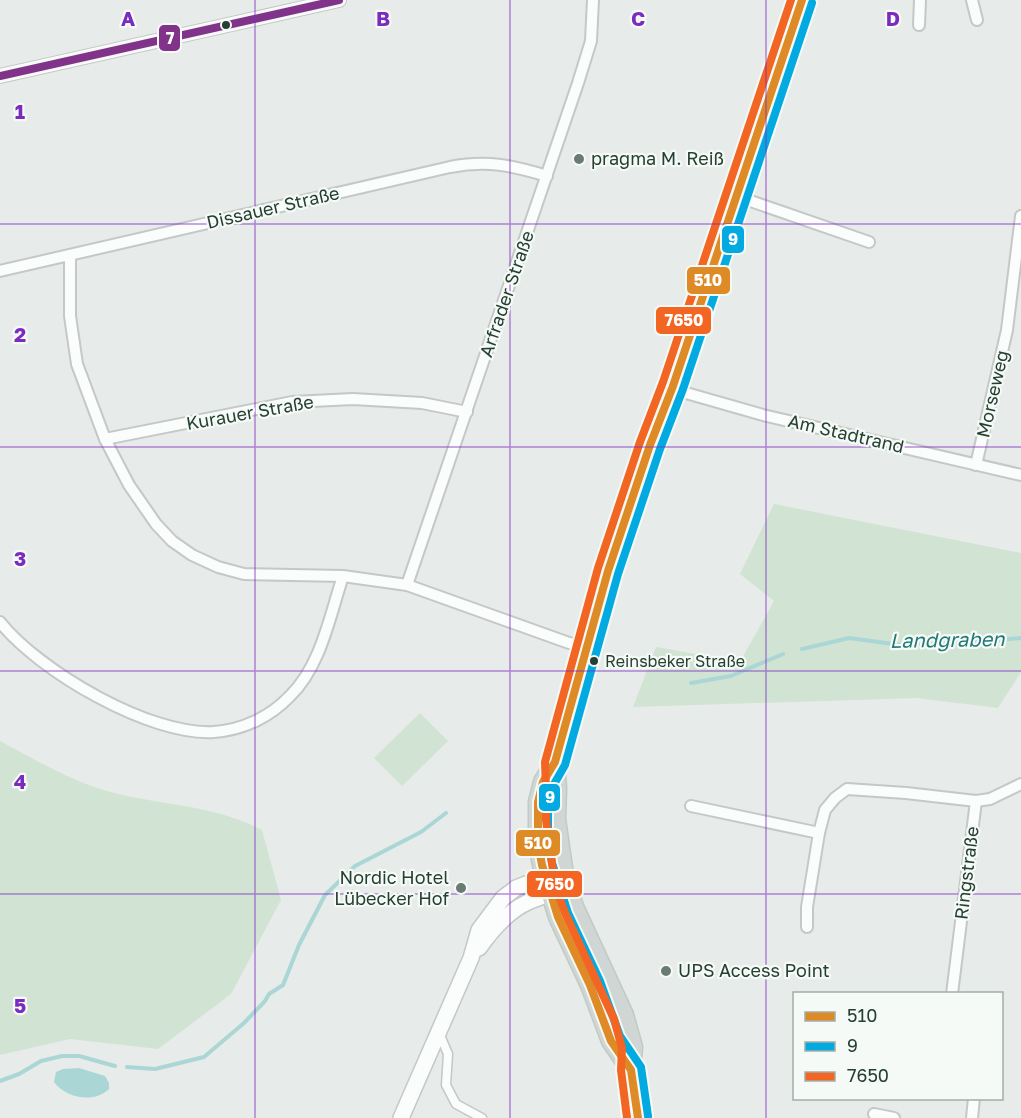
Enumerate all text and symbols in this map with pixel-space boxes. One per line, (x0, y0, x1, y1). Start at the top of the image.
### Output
text: A (121, 6, 135, 30)
text: B (376, 6, 390, 30)
text: C (631, 6, 645, 30)
text: D (886, 6, 900, 30)
unlabelled marker (220, 19, 232, 31)
line badge: 7 (158, 24, 181, 52)
text: 7 (166, 28, 175, 48)
text: 1 (15, 99, 25, 123)
place label: pragma M. Reiß (591, 147, 724, 169)
marker: pragma M. Reiß (572, 152, 586, 166)
street label: Dissauer Straße (204, 181, 341, 233)
line badge: 9 (721, 225, 745, 254)
street label: Arfrader Straße (474, 228, 538, 360)
text: 9 (728, 229, 738, 249)
line badge: 510 (686, 266, 731, 295)
text: 510 (694, 270, 722, 290)
line badge: 7650 (655, 306, 712, 335)
text: 7650 (664, 310, 704, 330)
text: 2 (14, 322, 26, 346)
street label: Morseweg (971, 348, 1013, 440)
street label: Kurauer Straße (184, 390, 315, 434)
street label: Am Stadtrand (786, 409, 906, 457)
text: 3 (14, 546, 26, 570)
water label: Landgraben (889, 626, 1005, 653)
place label: Reinsbeker Straße (605, 651, 745, 671)
marker: Reinsbeker Straße (588, 655, 600, 667)
text: 4 (14, 769, 26, 793)
line badge: 9 (538, 783, 561, 812)
text: 9 (545, 787, 555, 807)
street label: Ringstraße (949, 825, 983, 921)
line badge: 510 (515, 829, 561, 857)
text: 510 (524, 833, 552, 853)
place label: Nordic Hotel Lübecker Hof (334, 866, 449, 909)
line badge: 7650 (526, 870, 583, 898)
text: 7650 (535, 874, 575, 894)
marker: Nordic Hotel Lübecker Hof (454, 881, 468, 895)
place label: UPS Access Point (678, 959, 830, 981)
marker: UPS Access Point (659, 964, 673, 978)
legend (793, 992, 1003, 1100)
text: 5 (14, 993, 26, 1017)
text: 510 (847, 1004, 877, 1026)
text: 9 (847, 1034, 858, 1056)
text: 7650 (847, 1064, 889, 1086)

